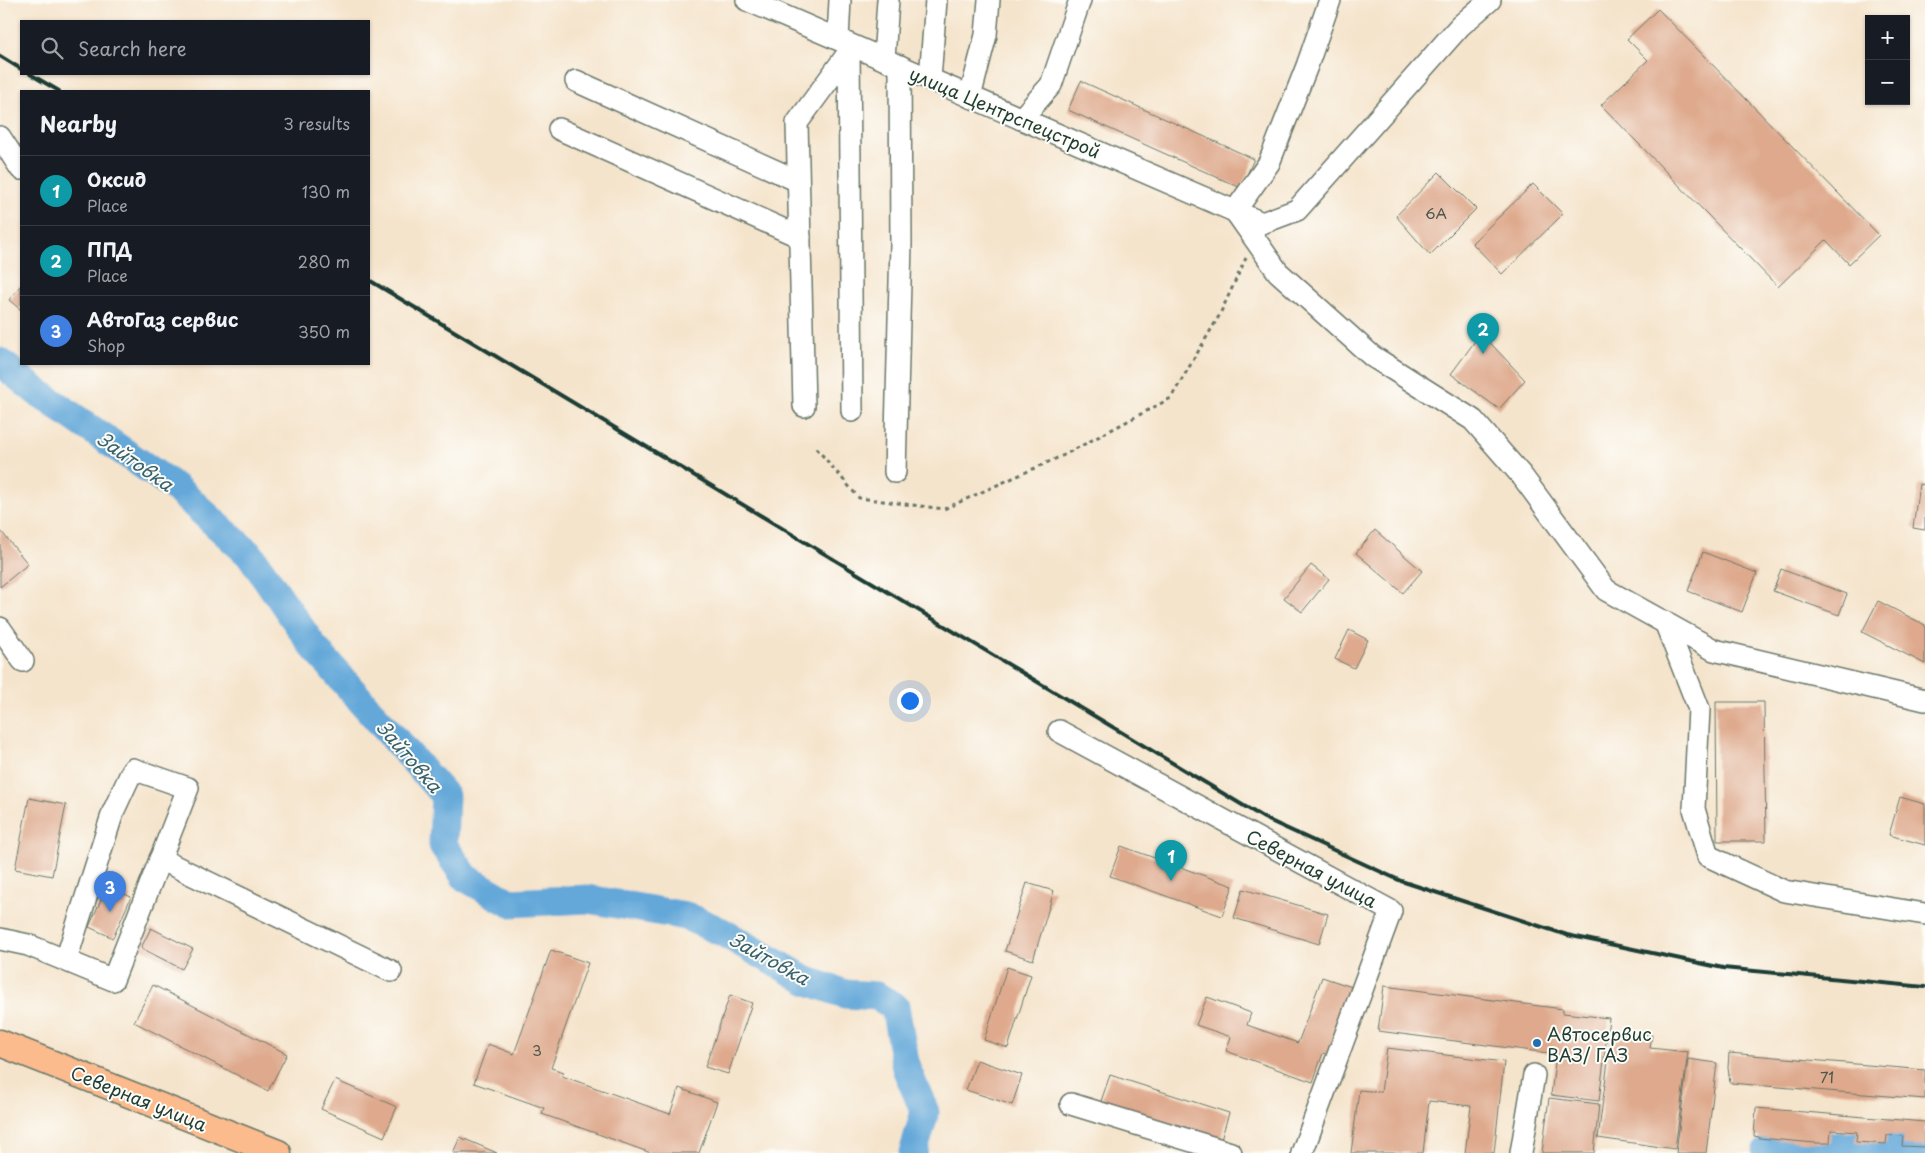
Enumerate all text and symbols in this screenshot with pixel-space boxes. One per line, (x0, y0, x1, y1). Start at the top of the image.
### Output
map controls (1865, 15, 1910, 105)
button: + (1865, 15, 1910, 60)
search box (20, 20, 370, 75)
icon: search (38, 34, 66, 62)
text: Search here (78, 34, 187, 62)
street label: улица Центрспецстрой (905, 59, 1105, 165)
button: − (1865, 60, 1910, 105)
text: Nearby (40, 107, 117, 139)
text: 3 results (283, 111, 350, 135)
text: Оксид (87, 165, 146, 193)
text: 1 (52, 179, 60, 203)
text: 130 m (302, 179, 350, 203)
text: Place (87, 193, 128, 217)
house number: 6А (1425, 201, 1447, 224)
text: ППД (87, 235, 132, 263)
text: 2 (50, 249, 62, 273)
text: 280 m (298, 249, 350, 273)
text: Place (87, 263, 128, 287)
text: АвтоГаз сервис (87, 305, 238, 333)
pin: 2 (1467, 313, 1499, 354)
text: 3 (51, 319, 61, 343)
text: 350 m (298, 319, 350, 343)
text: Shop (87, 333, 125, 357)
water label: Зайтовка (92, 425, 181, 498)
your location (897, 688, 923, 714)
water label: Зайтовка (371, 714, 450, 799)
street label: Северная улица (1242, 822, 1383, 914)
pin: 1 (1155, 840, 1187, 881)
pin: 3 (94, 871, 126, 912)
water label: Зайтовка (725, 925, 816, 992)
place label: Автосервис ВАЗ/ ГАЗ (1547, 1020, 1652, 1068)
marker: Автосервис ВАЗ/ ГАЗ (1531, 1037, 1543, 1049)
house number: 3 (532, 1038, 542, 1061)
street label: Северная улица (67, 1058, 212, 1138)
house number: 71 (1820, 1065, 1834, 1088)

